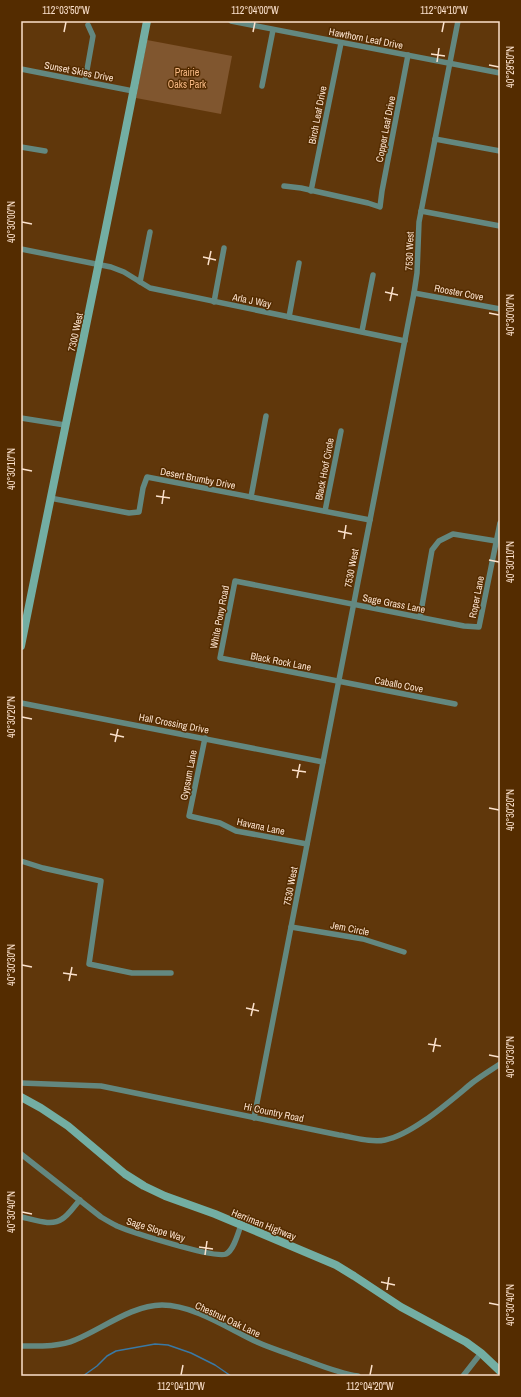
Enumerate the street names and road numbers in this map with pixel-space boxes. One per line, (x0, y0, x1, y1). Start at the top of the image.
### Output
street label: Hawthorn Leaf Drive (328, 25, 404, 52)
street label: Sunset Skies Drive (43, 58, 115, 85)
street label: Birch Leaf Drive (305, 84, 330, 145)
street label: Copper Leaf Drive (373, 95, 398, 163)
street label: 7530 West (402, 231, 417, 271)
street label: Rooster Cove (433, 281, 485, 304)
street label: Arla J Way (230, 290, 273, 311)
street label: 7300 West (65, 311, 86, 353)
street label: Black Hoof Circle (312, 436, 337, 501)
street label: Desert Brumby Drive (159, 465, 237, 492)
street label: 7530 West (341, 547, 362, 589)
street label: Roper Lane (466, 574, 487, 619)
street label: White Pony Road (207, 584, 232, 650)
street label: Sage Grass Lane (361, 591, 427, 616)
street label: Black Rock Lane (249, 649, 313, 674)
street label: Caballo Cove (373, 673, 425, 696)
street label: Hall Crossing Drive (138, 710, 210, 737)
street label: Gypsum Lane (177, 748, 200, 801)
street label: Havana Lane (236, 815, 287, 838)
street label: 7530 West (280, 865, 301, 907)
street label: Jem Circle (329, 918, 371, 939)
street label: Hi Country Road (243, 1100, 305, 1125)
street label: Herriman Highway (230, 1206, 299, 1244)
street label: Sage Slope Way (125, 1214, 188, 1245)
street label: Chestnut Oak Lane (193, 1299, 263, 1340)

